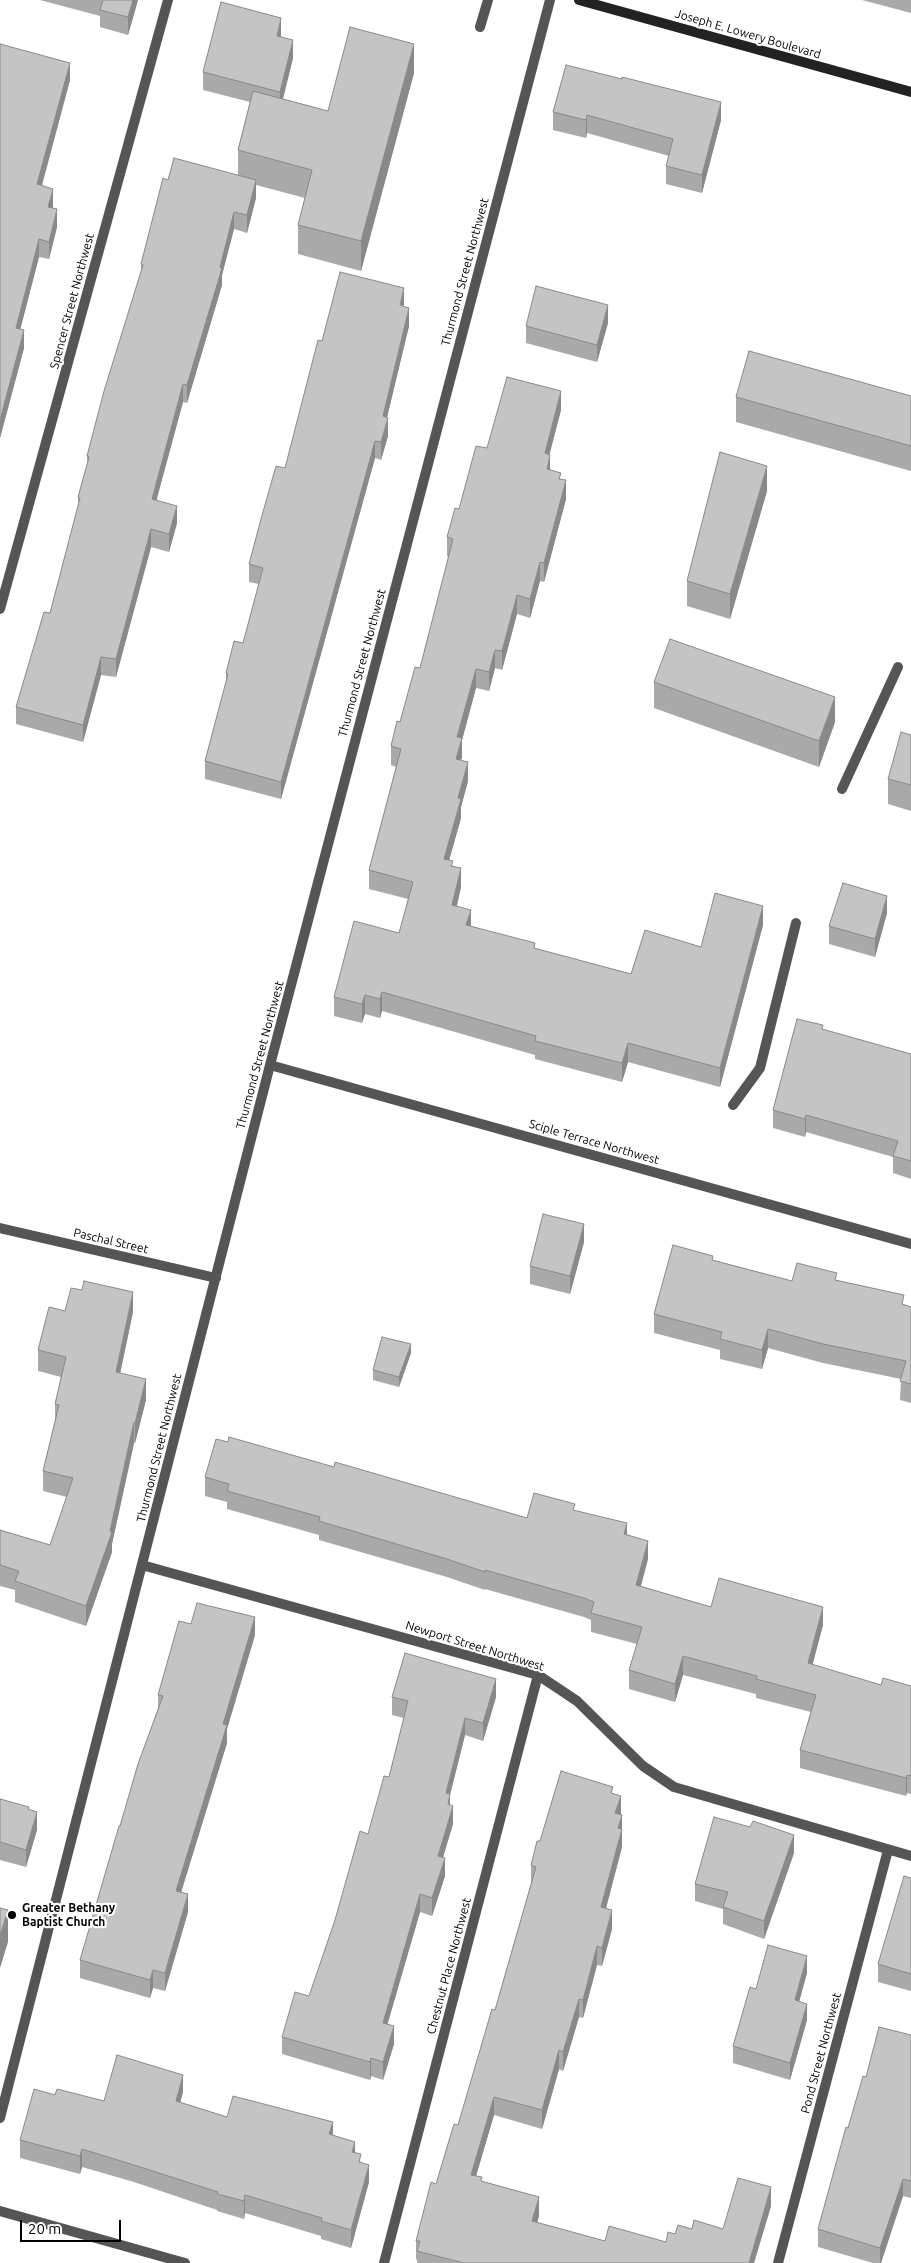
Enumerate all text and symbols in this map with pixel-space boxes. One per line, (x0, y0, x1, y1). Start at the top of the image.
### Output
street label: Joseph E. Lowery Boulevard (673, 6, 823, 62)
street label: Thurmond Street Northwest (438, 196, 492, 348)
street label: Spencer Street Northwest (47, 232, 97, 370)
street label: Thurmond Street Northwest (335, 587, 389, 739)
street label: Thurmond Street Northwest (233, 979, 287, 1131)
street label: Sciple Terrace Northwest (527, 1117, 661, 1167)
street label: Paschal Street (72, 1225, 150, 1257)
street label: Thurmond Street Northwest (134, 1372, 184, 1524)
street label: Newport Street Northwest (404, 1618, 546, 1674)
street label: Chestnut Place Northwest (424, 1896, 474, 2036)
place label: Greater Bethany Baptist Church (22, 1901, 115, 1929)
marker: Greater Bethany Baptist Church (6, 1909, 18, 1921)
street label: Pond Street Northwest (798, 1991, 844, 2115)
scale bar (22, 2210, 124, 2242)
text: 20 m (28, 2220, 61, 2237)

